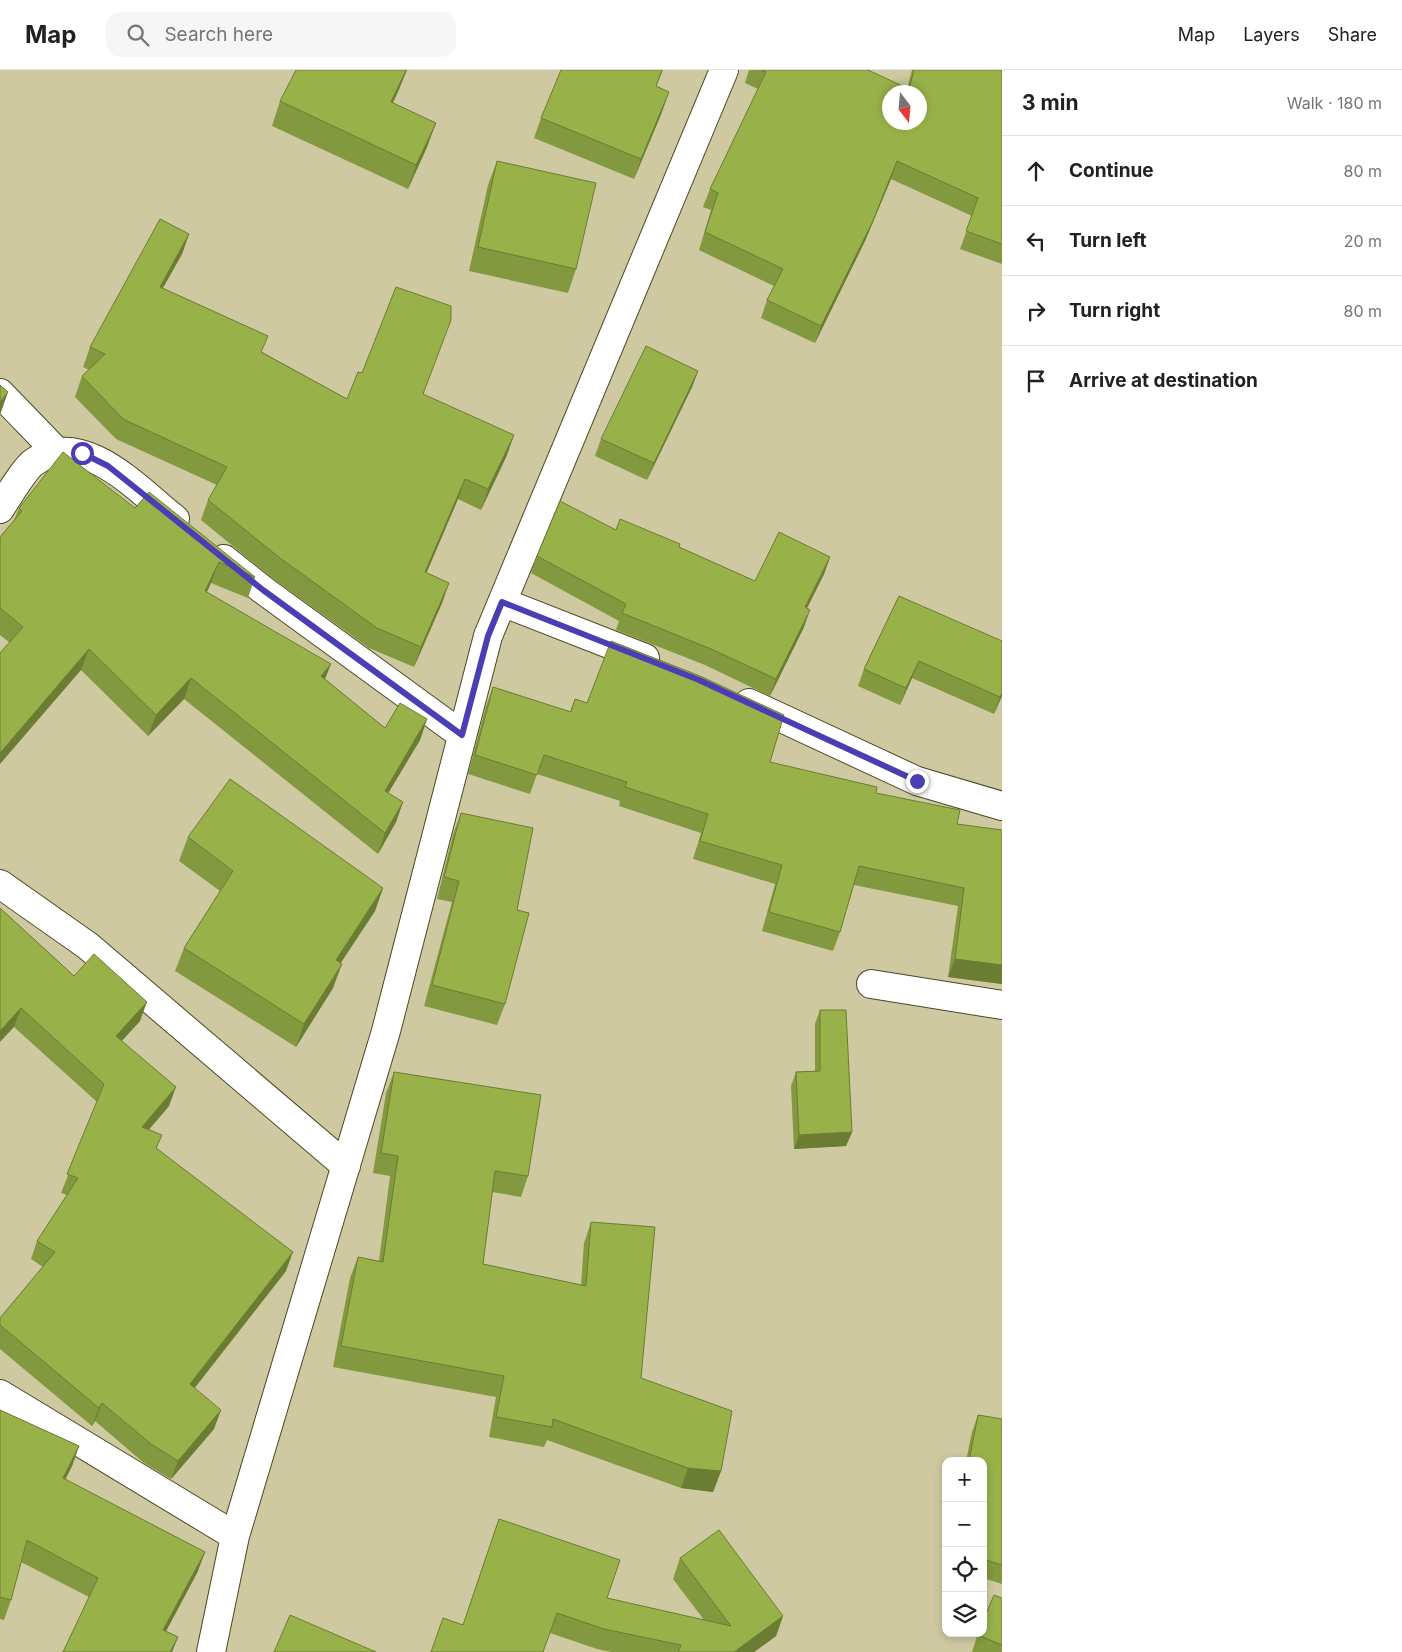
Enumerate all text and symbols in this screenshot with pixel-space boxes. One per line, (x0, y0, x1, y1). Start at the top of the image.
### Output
search box (106, 12, 456, 57)
text: Map (25, 20, 76, 49)
icon: search (124, 21, 152, 49)
text: Search here (164, 23, 273, 46)
text: Map (1178, 24, 1215, 45)
text: Layers (1243, 24, 1300, 45)
text: Share (1328, 24, 1377, 45)
north arrow (882, 85, 927, 130)
text: 3 min (1022, 90, 1078, 115)
text: Walk · 180 m (1287, 93, 1382, 113)
icon: ahead (1022, 157, 1050, 185)
text: Continue (1069, 159, 1154, 182)
text: 80 m (1343, 161, 1382, 181)
icon: left (1022, 227, 1050, 255)
text: Turn left (1069, 229, 1147, 252)
text: 20 m (1344, 231, 1382, 251)
icon: right (1022, 297, 1050, 325)
text: Turn right (1069, 299, 1160, 322)
text: 80 m (1343, 301, 1382, 321)
icon: arrive (1022, 367, 1050, 395)
text: Arrive at destination (1069, 369, 1258, 392)
route start (71, 442, 94, 465)
route end (906, 770, 929, 793)
map controls (942, 1457, 987, 1637)
button: + (942, 1457, 987, 1502)
button: − (942, 1502, 987, 1547)
button: locate (942, 1547, 987, 1592)
button: layers (942, 1592, 987, 1637)

